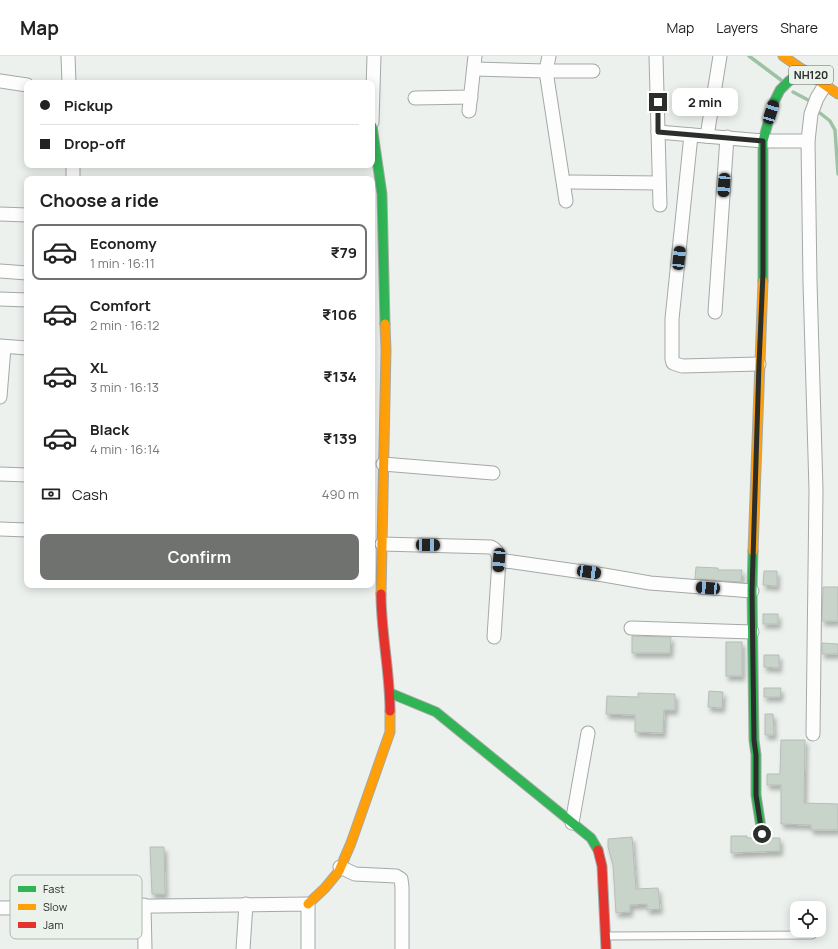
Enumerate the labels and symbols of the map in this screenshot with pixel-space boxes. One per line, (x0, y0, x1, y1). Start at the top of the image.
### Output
road number: NH120 (789, 66, 833, 84)
callout: 2 min (672, 88, 738, 116)
route end (649, 93, 667, 111)
car (762, 99, 780, 125)
car (717, 173, 731, 197)
car (672, 245, 686, 271)
car (416, 539, 440, 551)
car (492, 548, 506, 572)
car (576, 564, 602, 580)
car (696, 581, 720, 595)
route start (753, 825, 771, 843)
legend (10, 875, 142, 939)
text: Fast (43, 881, 65, 896)
text: Slow (43, 899, 68, 914)
text: Jam (43, 917, 64, 932)

